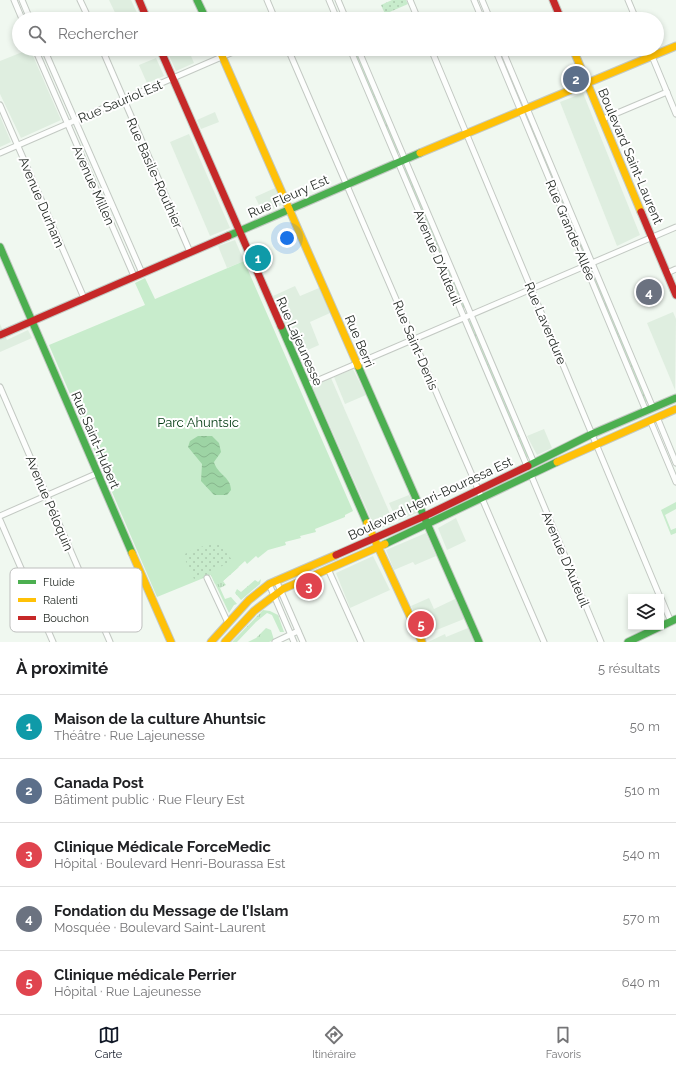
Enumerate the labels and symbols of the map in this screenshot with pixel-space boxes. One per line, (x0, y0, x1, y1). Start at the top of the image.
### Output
pin: 2 (563, 64, 589, 94)
street label: Rue Sauriol Est (76, 77, 165, 126)
street label: Boulevard Saint-Laurent (595, 86, 666, 227)
street label: Rue Basile-Routhier (123, 116, 186, 231)
street label: Avenue Millen (69, 143, 118, 227)
street label: Avenue Durham (16, 155, 67, 250)
street label: Rue Fleury Est (246, 172, 331, 221)
street label: Rue Grande-Allée (543, 178, 599, 283)
street label: Avenue D'Auteuil (411, 207, 465, 308)
your location (277, 228, 297, 248)
pin: 1 (245, 243, 271, 273)
pin: 4 (636, 277, 662, 307)
street label: Rue Laverdure (521, 280, 570, 367)
street label: Rue Lajeunesse (273, 295, 326, 388)
street label: Rue Saint-Denis (390, 298, 441, 392)
street label: Rue Berri (342, 313, 377, 370)
street label: Rue Saint-Hubert (68, 389, 123, 492)
park label: Parc Ahuntsic (157, 415, 239, 430)
street label: Avenue Péloquin (23, 453, 76, 553)
street label: Boulevard Henri-Bourassa Est (346, 453, 515, 543)
street label: Avenue D'Auteuil (539, 509, 593, 610)
legend (10, 568, 142, 632)
pin: 3 (296, 571, 322, 601)
text: Fluide (43, 576, 75, 589)
text: Ralenti (43, 594, 78, 607)
pin: 5 (408, 609, 434, 639)
text: Bouchon (43, 612, 89, 625)

